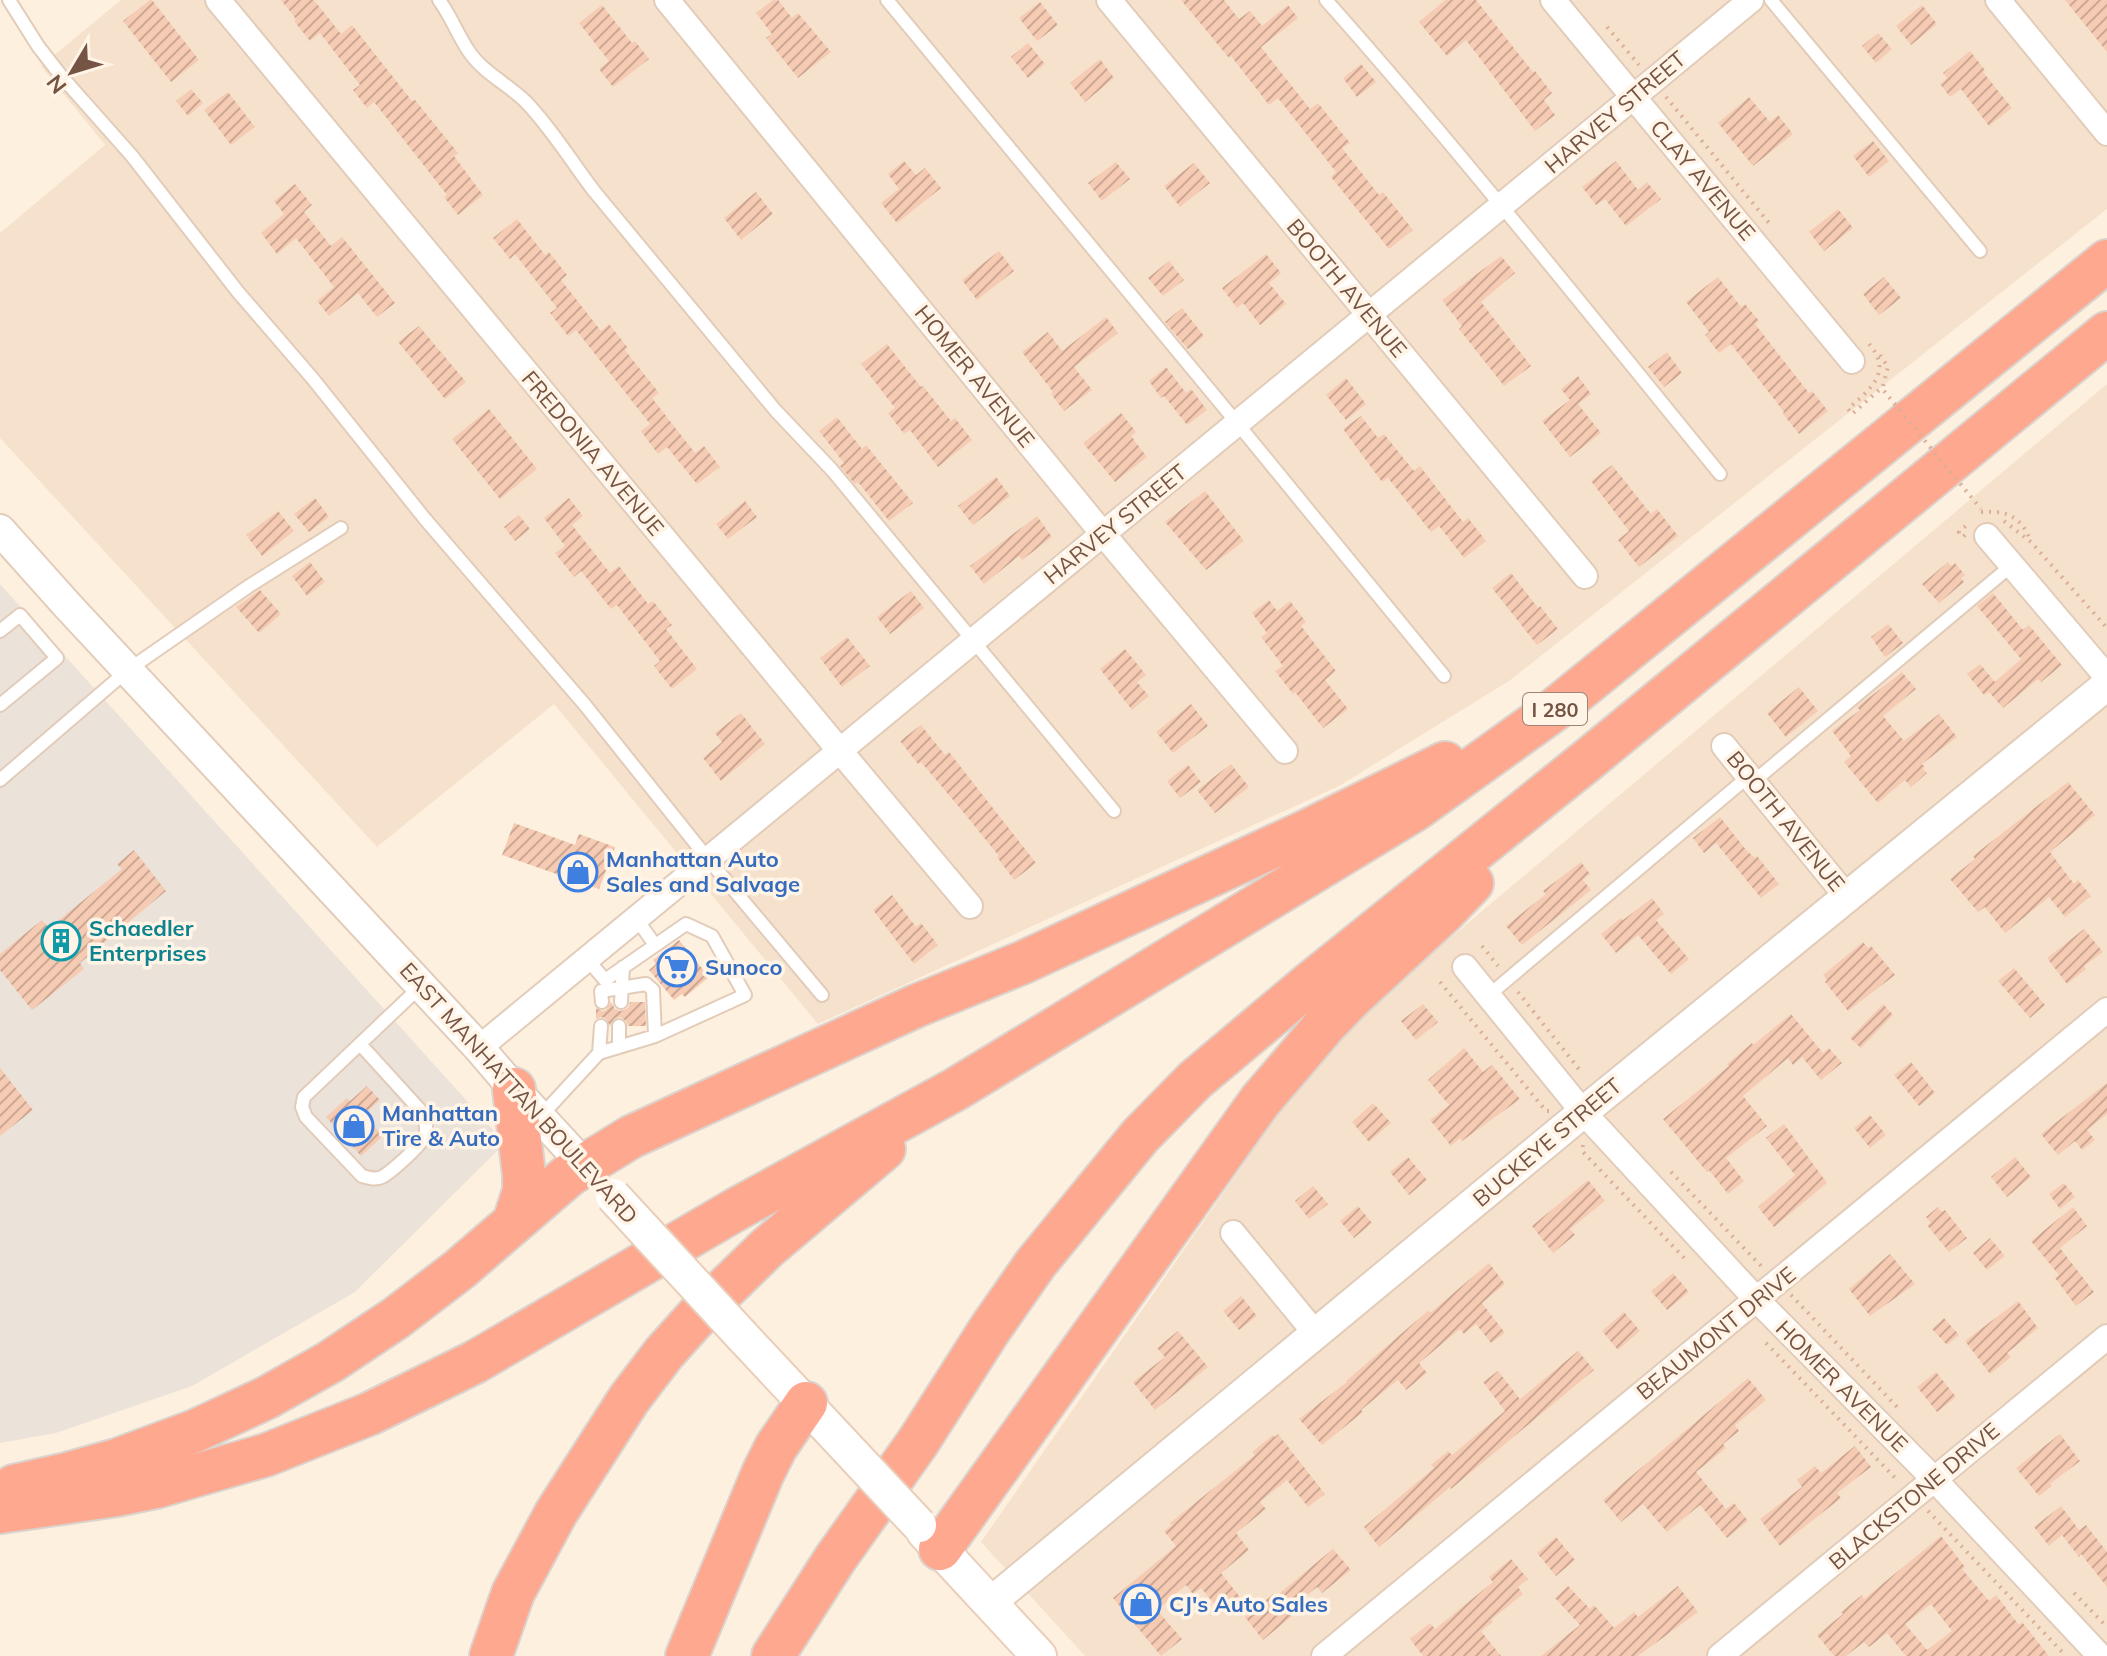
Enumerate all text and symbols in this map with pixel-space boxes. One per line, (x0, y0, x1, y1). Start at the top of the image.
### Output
north arrow (32, 32, 112, 112)
street label: HARVEY STREET (1539, 45, 1691, 179)
text: N (40, 69, 72, 99)
street label: CLAY AVENUE (1644, 114, 1762, 246)
street label: BOOTH AVENUE (1281, 213, 1413, 363)
street label: HOMER AVENUE (909, 299, 1041, 453)
street label: FREDONIA AVENUE (516, 365, 670, 541)
street label: HARVEY STREET (1038, 458, 1192, 590)
road number: I 280 (1523, 693, 1587, 725)
street label: BOOTH AVENUE (1721, 745, 1851, 897)
place label: Manhattan Auto Sales and Salvage (606, 845, 800, 898)
shop icon: Manhattan Auto Sales and Salvage (557, 851, 599, 893)
place label: Schaedler Enterprises (89, 914, 206, 967)
building icon: Schaedler Enterprises (40, 920, 82, 962)
supermarket icon: Sunoco (656, 946, 698, 988)
place label: Sunoco (705, 953, 782, 981)
street label: EAST MANHATTAN BOULEVARD (394, 957, 644, 1229)
street label: BUCKEYE STREET (1467, 1072, 1627, 1212)
place label: Manhattan Tire & Auto (382, 1099, 500, 1152)
shop icon: Manhattan Tire & Auto (333, 1105, 375, 1147)
street label: BEAUMONT DRIVE (1631, 1260, 1801, 1406)
street label: HOMER AVENUE (1770, 1314, 1914, 1458)
street label: BLACKSTONE DRIVE (1823, 1416, 2005, 1576)
shop icon: CJ's Auto Sales (1120, 1583, 1162, 1625)
place label: CJ's Auto Sales (1169, 1590, 1328, 1618)

